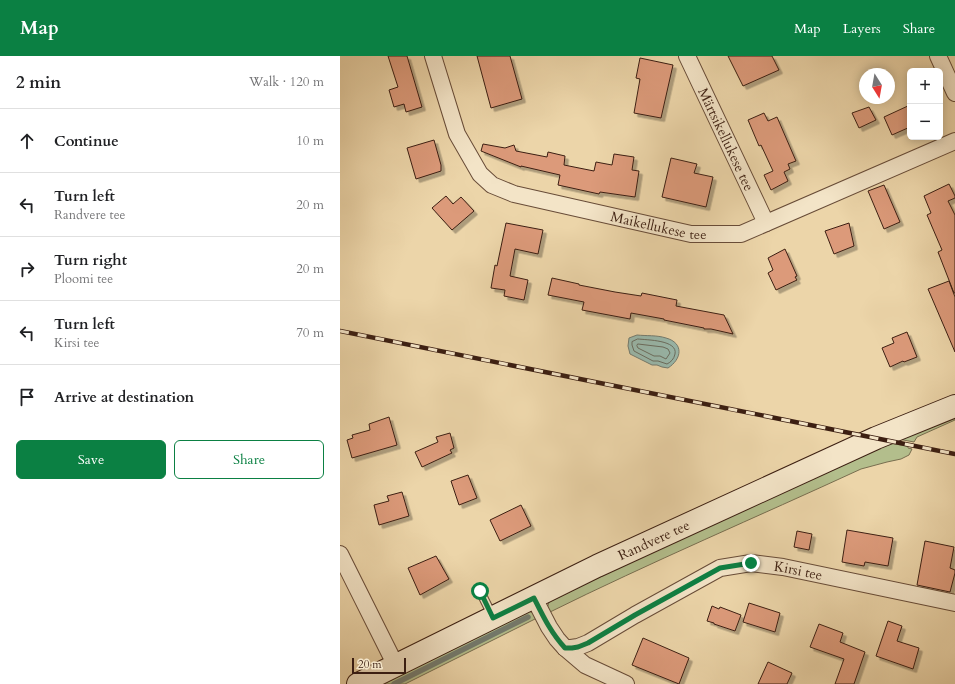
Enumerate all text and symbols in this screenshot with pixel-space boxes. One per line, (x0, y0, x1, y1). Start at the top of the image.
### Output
text: Map (20, 15, 59, 41)
text: Map (794, 19, 821, 38)
text: Layers (843, 19, 881, 38)
text: Share (903, 19, 935, 38)
north arrow (859, 68, 895, 104)
map controls (907, 68, 943, 140)
button: + (907, 68, 943, 104)
text: 2 min (16, 71, 61, 94)
text: Walk · 120 m (249, 73, 324, 91)
street label: Märtsikellukese tee (694, 84, 759, 194)
button: − (907, 104, 943, 140)
icon: ahead (16, 130, 38, 152)
text: Continue (54, 131, 119, 151)
text: 10 m (296, 132, 324, 150)
text: Turn left (54, 186, 115, 206)
icon: left (16, 194, 38, 216)
text: 20 m (296, 196, 324, 214)
text: Randvere tee (54, 206, 125, 224)
street label: Maikellukese tee (609, 207, 707, 244)
text: Turn right (54, 250, 127, 270)
icon: right (16, 258, 38, 280)
text: 20 m (296, 260, 324, 278)
text: Ploomi tee (54, 270, 113, 288)
text: Turn left (54, 314, 115, 334)
icon: left (16, 322, 38, 344)
text: 70 m (296, 324, 324, 342)
text: Kirsi tee (54, 334, 99, 352)
icon: arrive (16, 386, 38, 408)
text: Arrive at destination (54, 387, 194, 407)
button: Save (16, 440, 166, 479)
button: Share (174, 440, 324, 479)
street label: Randvere tee (615, 515, 693, 565)
route end (742, 554, 760, 572)
street label: Kirsi tee (773, 556, 824, 585)
route start (471, 582, 489, 600)
scale bar (352, 656, 406, 675)
text: 20 m (358, 657, 382, 672)

